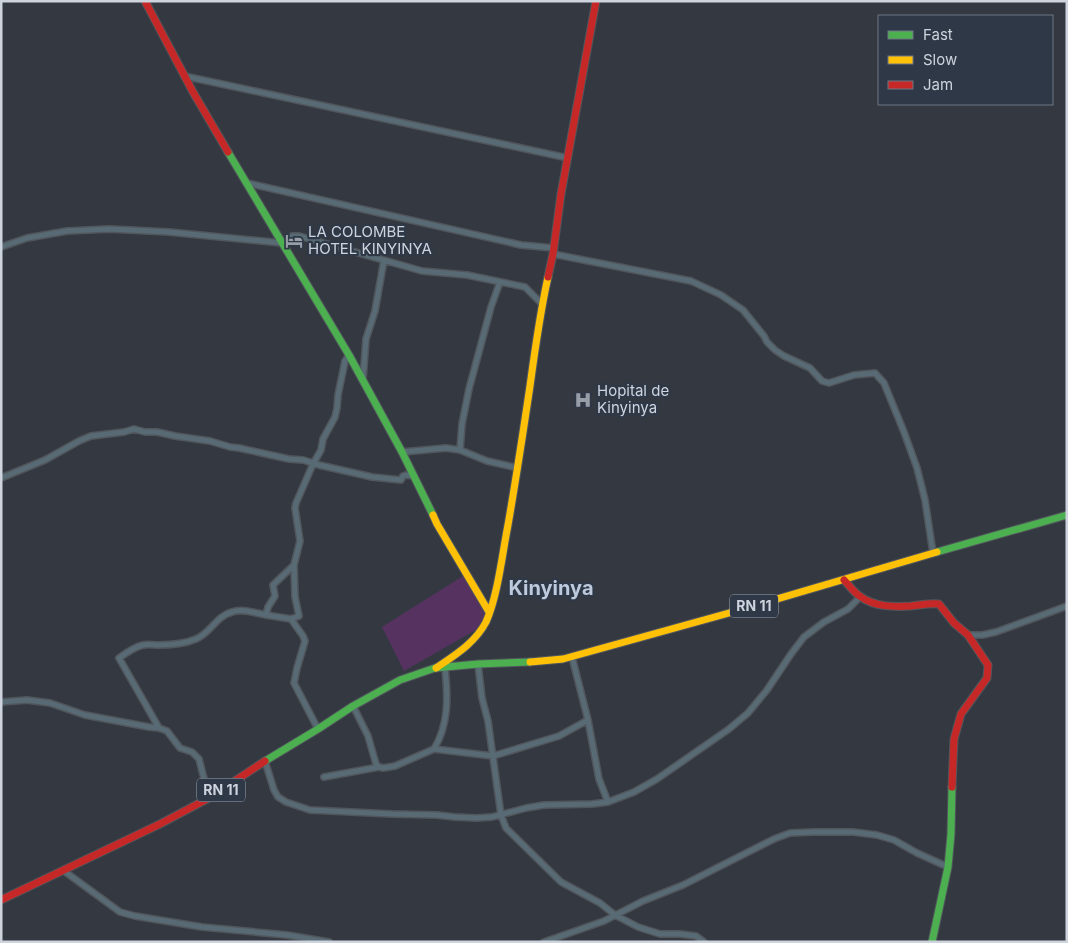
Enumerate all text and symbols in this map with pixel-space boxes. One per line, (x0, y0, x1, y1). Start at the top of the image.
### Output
legend (878, 15, 1053, 105)
text: Fast (923, 25, 953, 44)
text: Slow (923, 50, 957, 69)
text: Jam (923, 75, 953, 94)
place label: LA COLOMBE HOTEL KINYINYA (308, 222, 432, 258)
hotel icon: LA COLOMBE HOTEL KINYINYA (284, 231, 304, 251)
place label: Hopital de Kinyinya (597, 381, 669, 417)
hospital icon: Hopital de Kinyinya (573, 390, 593, 410)
district label: Kinyinya (508, 576, 594, 600)
road number: RN 11 (730, 594, 778, 618)
road number: RN 11 (197, 778, 245, 802)

